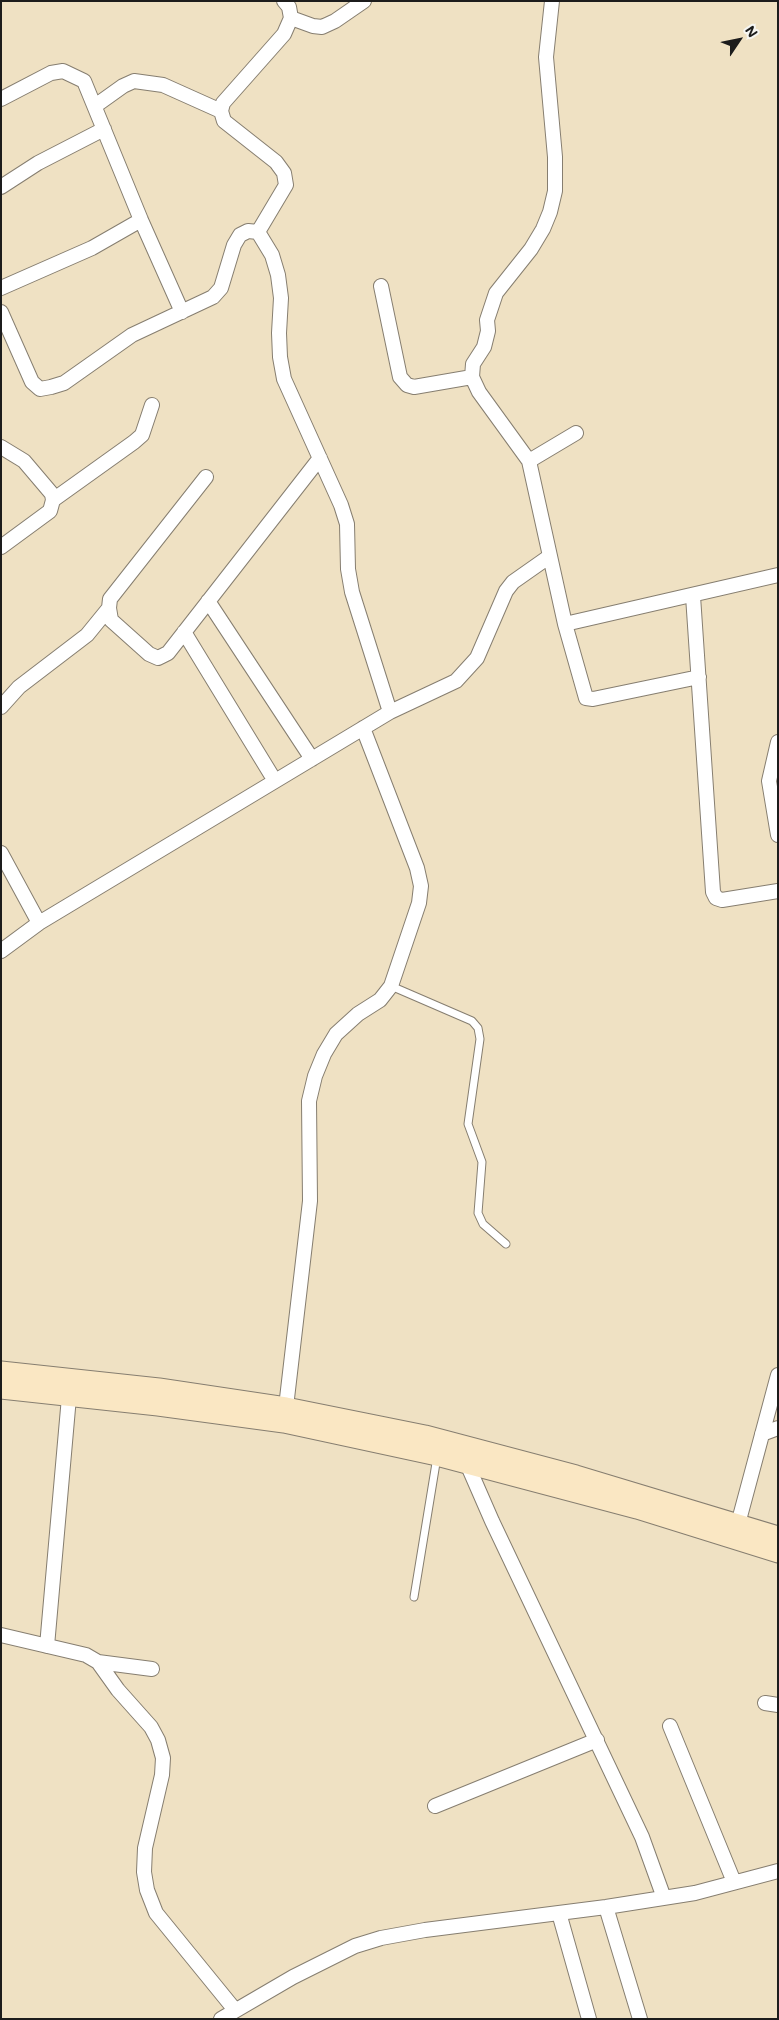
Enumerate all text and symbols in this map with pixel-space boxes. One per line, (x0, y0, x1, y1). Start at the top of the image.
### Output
north arrow (714, 15, 764, 65)
text: N (741, 22, 763, 41)

